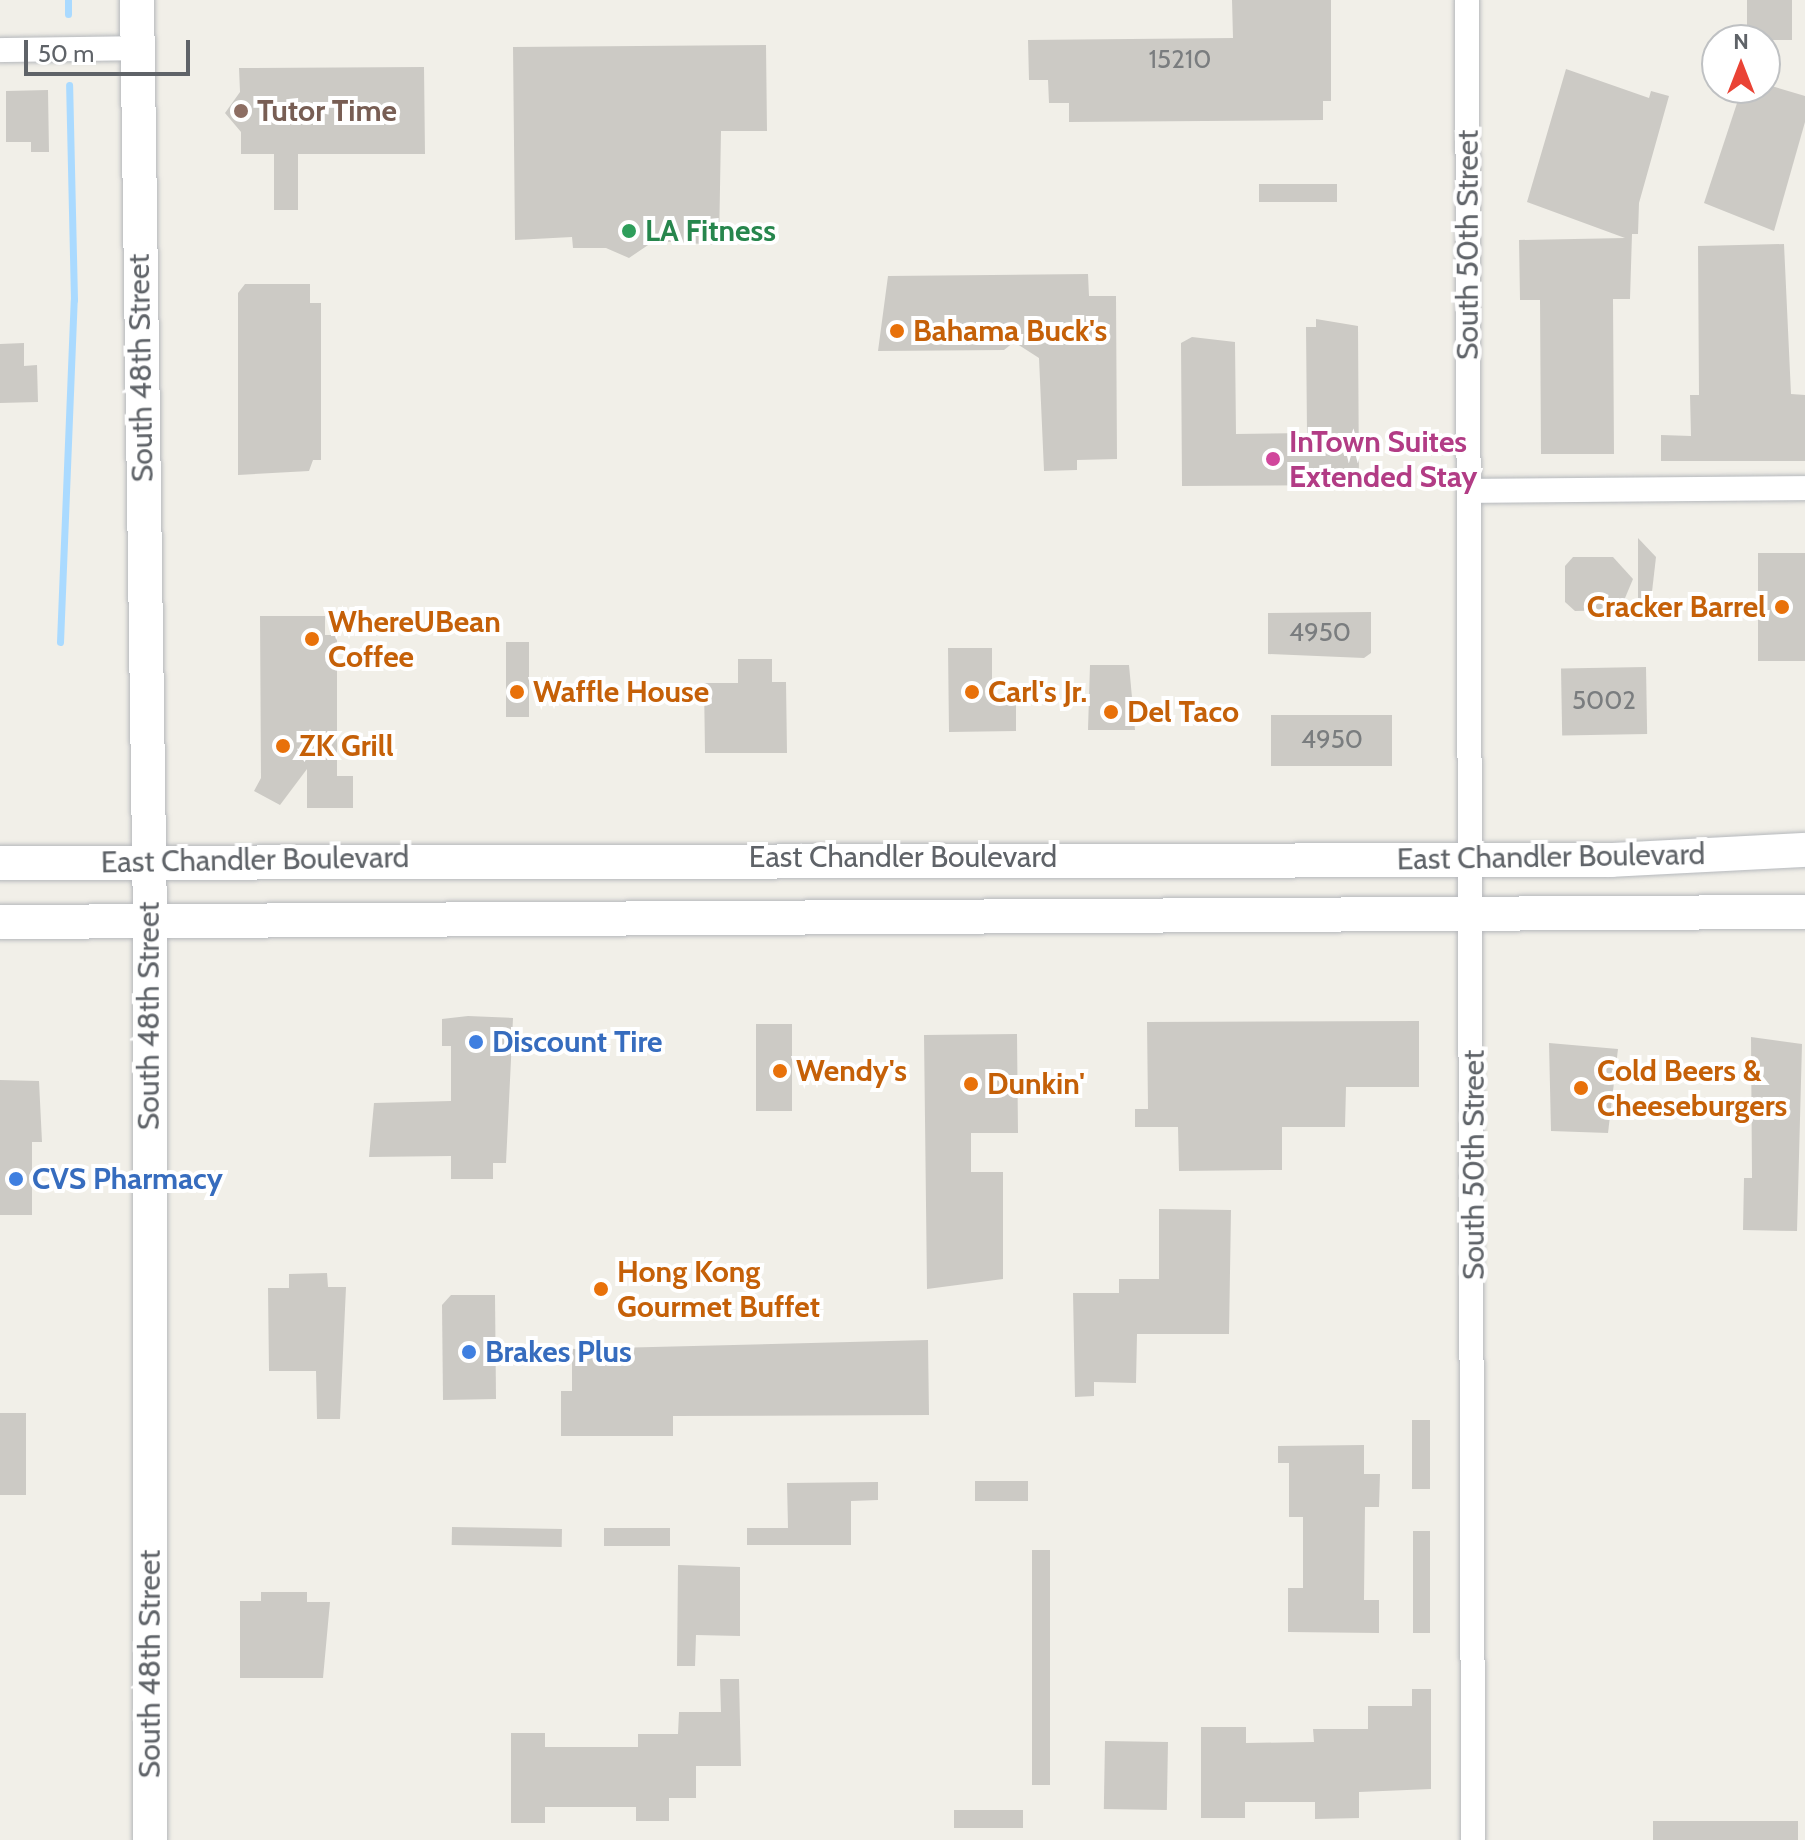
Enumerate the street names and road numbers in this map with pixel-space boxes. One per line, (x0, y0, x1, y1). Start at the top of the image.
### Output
street label: South 50th Street (1450, 130, 1486, 360)
street label: South 48th Street (121, 253, 161, 483)
street label: East Chandler Boulevard (1397, 836, 1705, 878)
street label: East Chandler Boulevard (101, 839, 409, 881)
street label: East Chandler Boulevard (749, 839, 1057, 875)
street label: South 48th Street (131, 902, 167, 1130)
street label: South 50th Street (1456, 1050, 1492, 1280)
street label: South 48th Street (132, 1550, 168, 1778)

